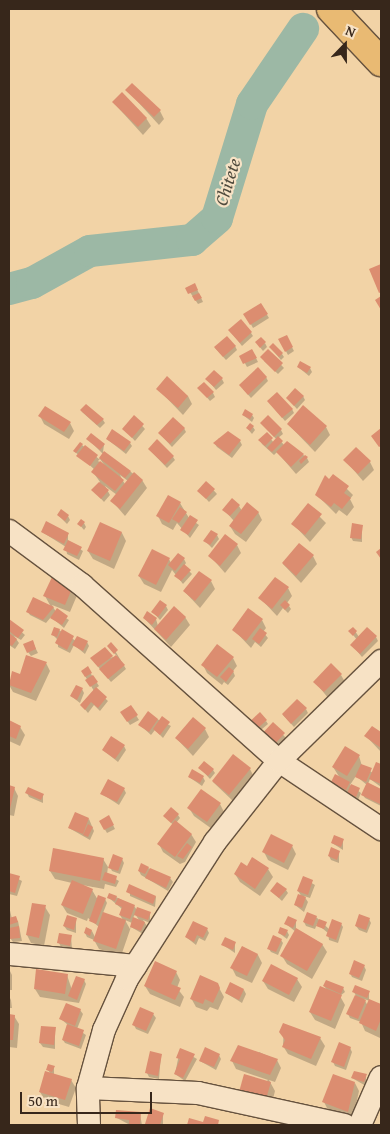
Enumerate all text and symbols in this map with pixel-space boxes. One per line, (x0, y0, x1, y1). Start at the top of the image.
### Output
north arrow (320, 20, 370, 70)
text: N (343, 20, 359, 42)
water label: Chitete (211, 156, 245, 208)
scale bar (22, 1082, 155, 1114)
text: 50 m (28, 1090, 58, 1111)

